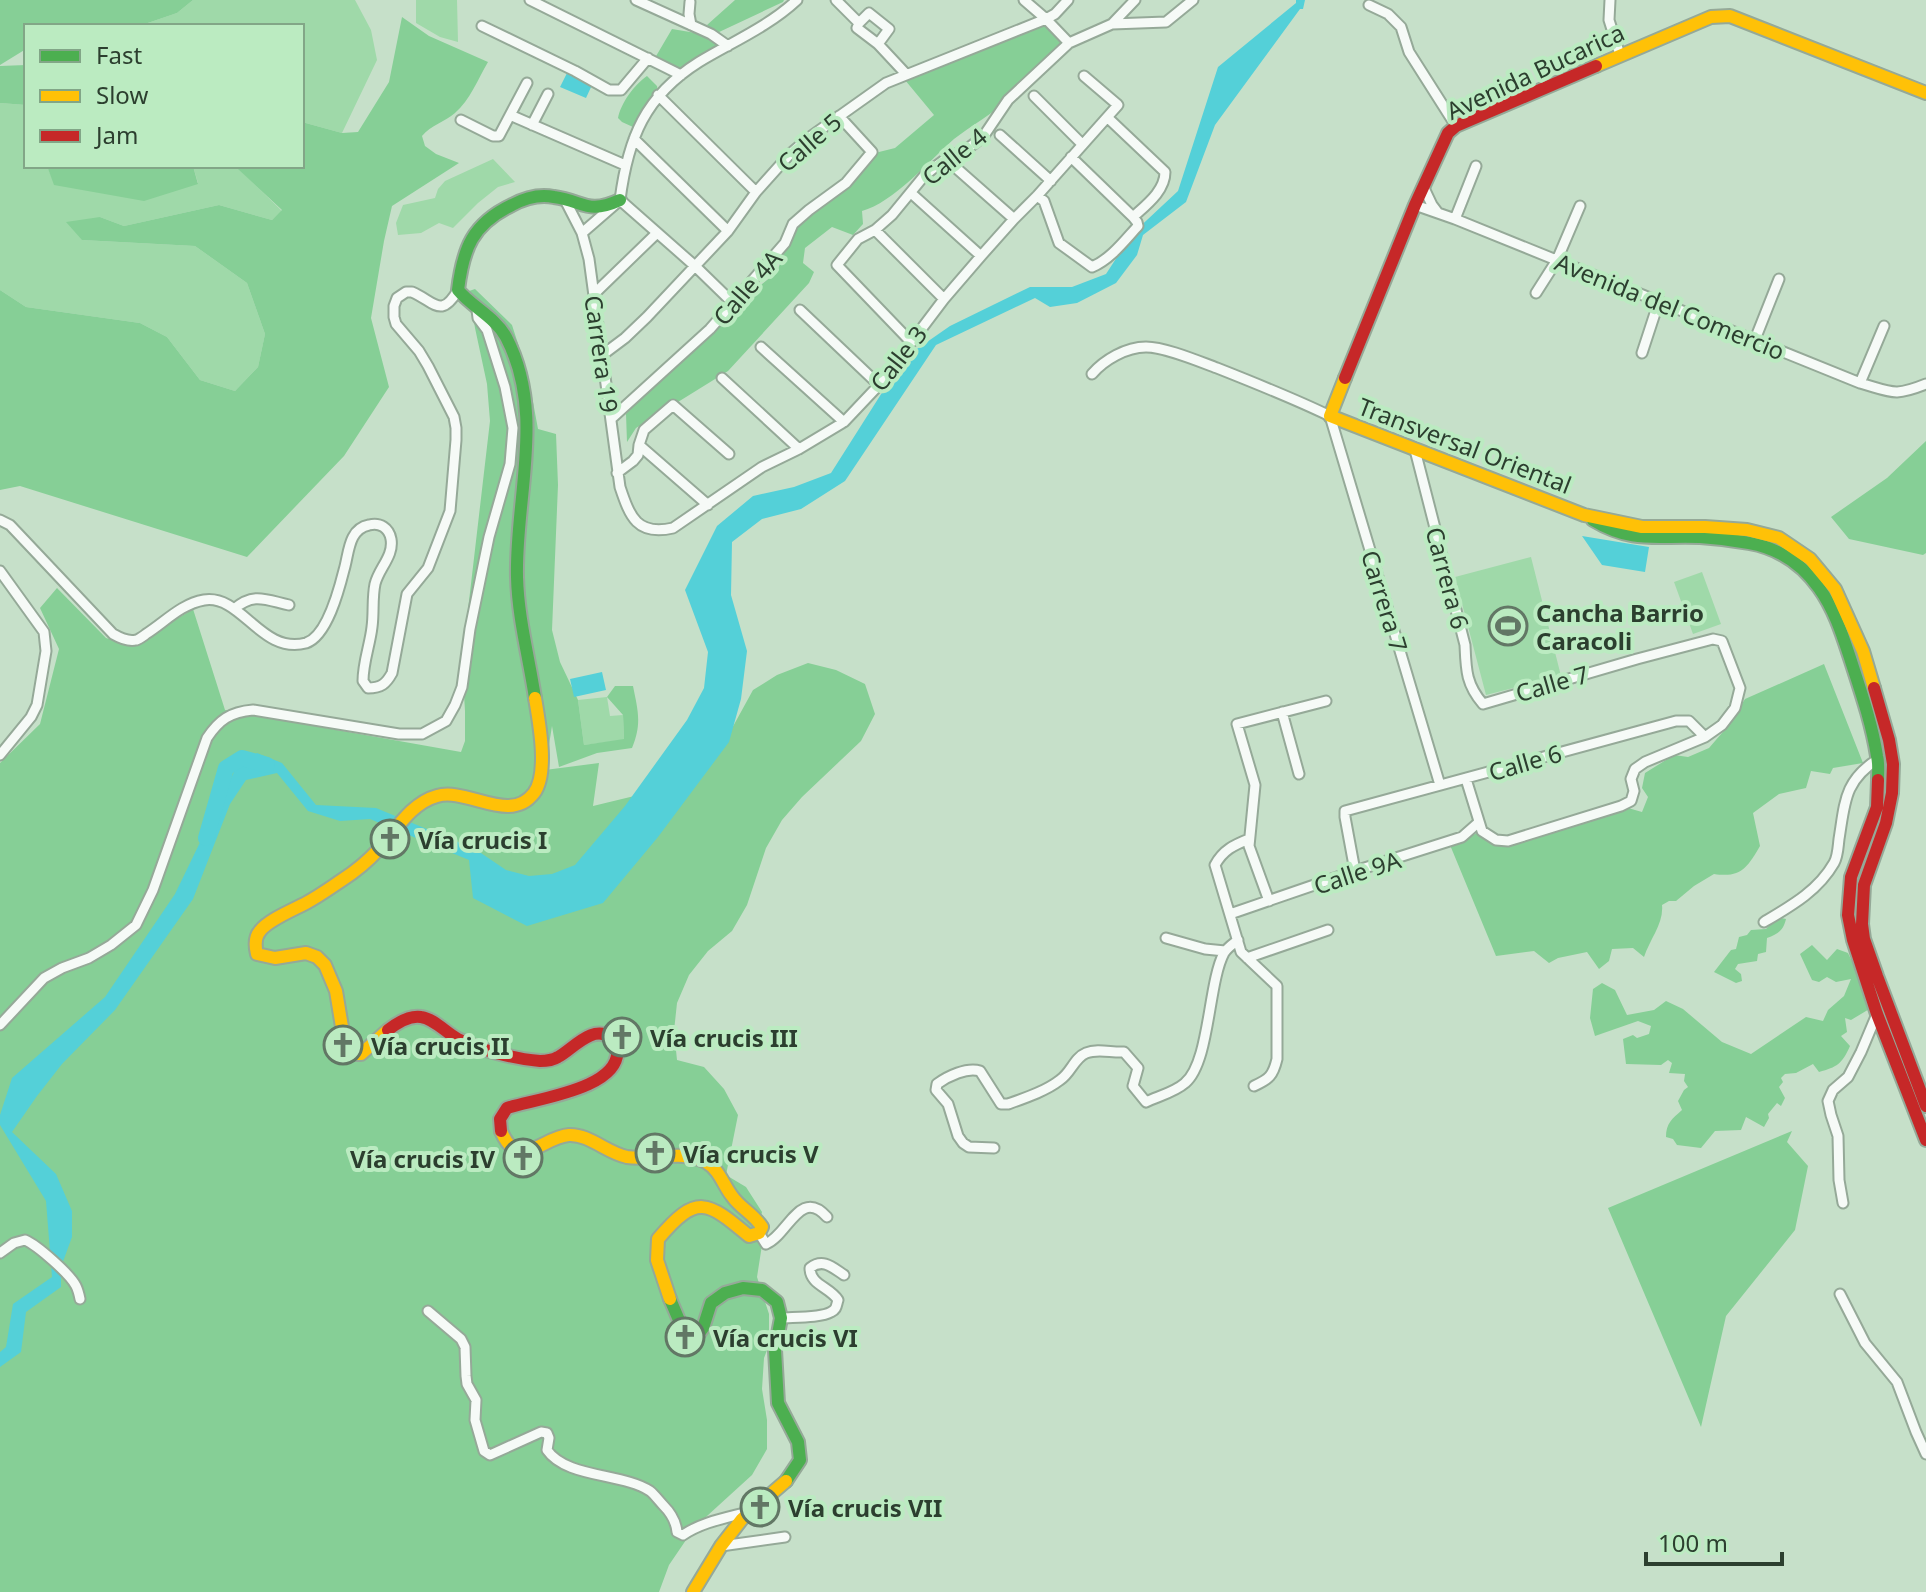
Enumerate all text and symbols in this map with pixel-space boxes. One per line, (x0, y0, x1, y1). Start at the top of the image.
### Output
street label: Avenida Bucarica (1441, 15, 1629, 127)
legend (24, 24, 304, 168)
text: Fast (96, 38, 142, 71)
text: Slow (96, 78, 148, 111)
street label: Calle 5 (770, 105, 848, 179)
text: Jam (94, 118, 138, 151)
street label: Calle 4 (915, 120, 994, 192)
street label: Calle 4A (705, 242, 789, 332)
street label: Avenida del Comercio (1550, 245, 1790, 367)
street label: Carrera 19 (577, 293, 627, 415)
street label: Calle 3 (862, 318, 934, 398)
street label: Transversal Oriental (1354, 389, 1576, 501)
street label: Carrera 6 (1419, 523, 1477, 633)
street label: Carrera 7 (1354, 546, 1416, 656)
place label: Cancha Barrio Caracoli (1536, 596, 1704, 657)
sports icon: Cancha Barrio Caracoli (1487, 605, 1529, 647)
street label: Calle 7 (1512, 657, 1592, 709)
street label: Calle 6 (1485, 736, 1565, 788)
church icon: Vía crucis I (369, 818, 411, 860)
place label: Vía crucis I (418, 823, 547, 856)
street label: Calle 9A (1309, 842, 1405, 902)
church icon: Vía crucis III (601, 1016, 643, 1058)
place label: Vía crucis III (650, 1021, 798, 1054)
church icon: Vía crucis II (322, 1024, 364, 1066)
place label: Vía crucis II (371, 1029, 510, 1062)
church icon: Vía crucis V (634, 1132, 676, 1174)
church icon: Vía crucis IV (502, 1137, 544, 1179)
place label: Vía crucis V (683, 1137, 819, 1170)
place label: Vía crucis IV (350, 1142, 495, 1175)
church icon: Vía crucis VI (664, 1316, 706, 1358)
place label: Vía crucis VI (713, 1321, 858, 1354)
church icon: Vía crucis VII (739, 1486, 781, 1528)
place label: Vía crucis VII (788, 1491, 942, 1524)
scale bar (1646, 1516, 1782, 1566)
text: 100 m (1658, 1526, 1728, 1559)

